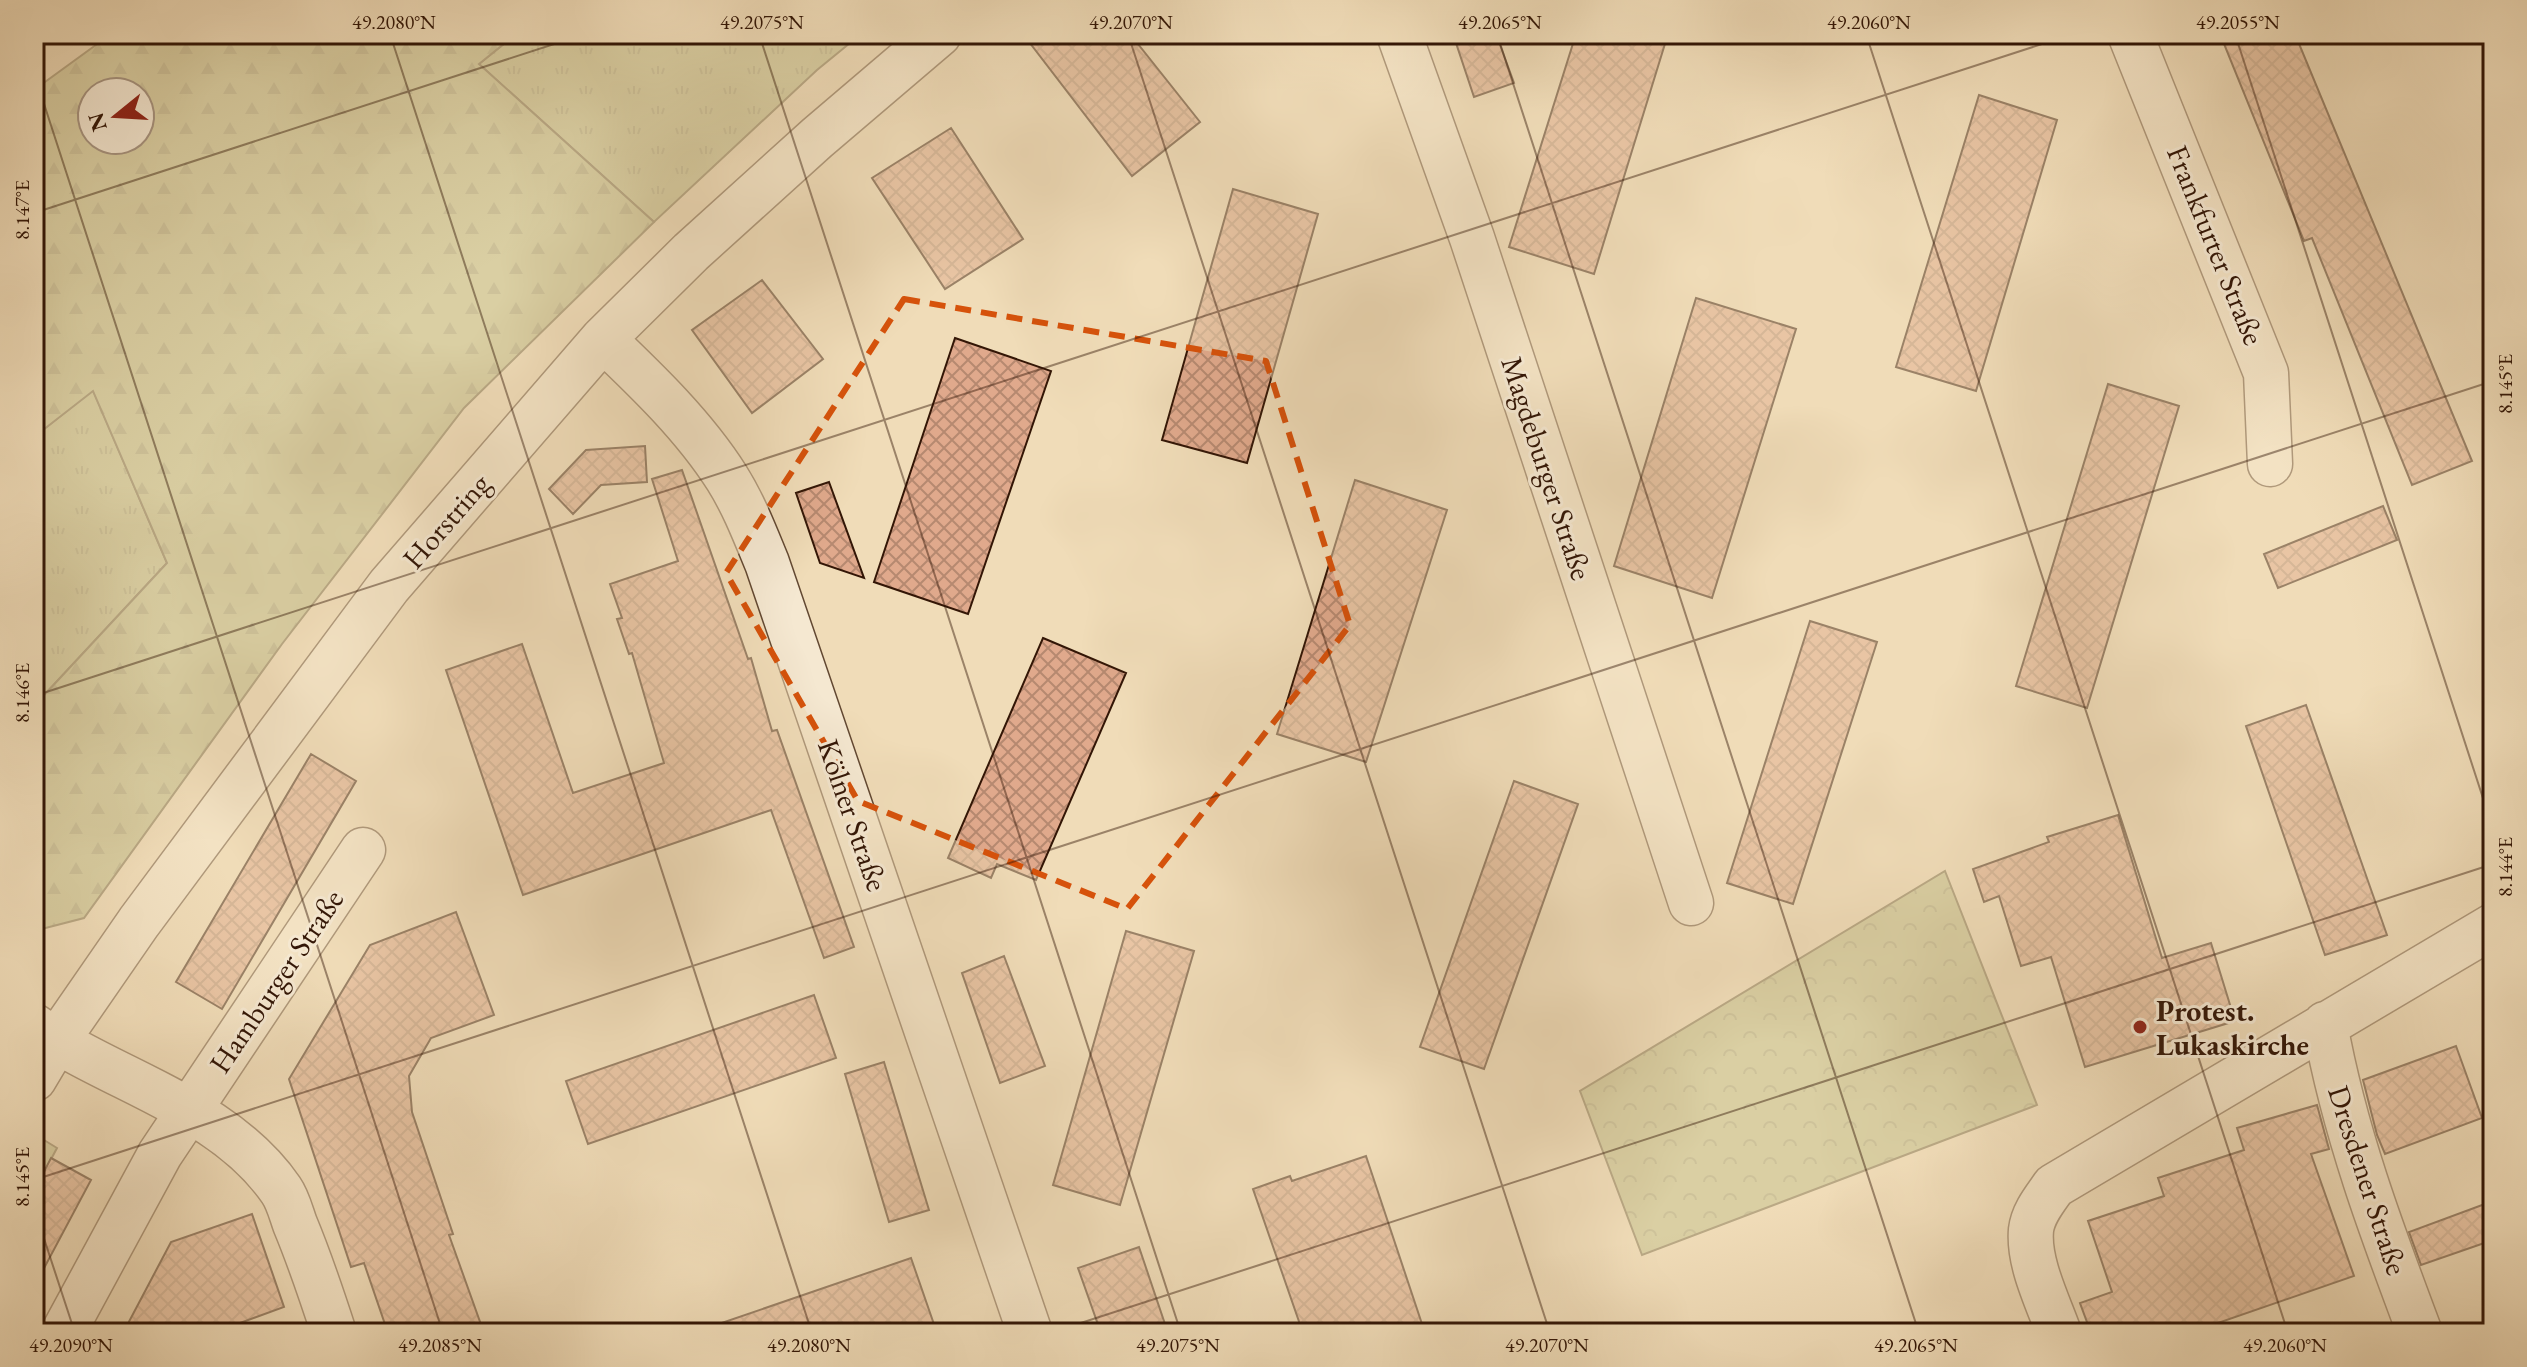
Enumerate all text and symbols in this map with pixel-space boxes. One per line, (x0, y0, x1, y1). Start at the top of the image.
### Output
text: 49.2080°N (352, 9, 436, 35)
text: 49.2075°N (720, 9, 804, 35)
text: 49.2070°N (1089, 9, 1173, 35)
text: 49.2065°N (1458, 9, 1542, 35)
text: 49.2060°N (1827, 9, 1911, 35)
text: 49.2055°N (2196, 9, 2280, 35)
north arrow (76, 76, 156, 156)
text: N (81, 109, 114, 135)
street label: Frankfurter Straße (2158, 139, 2274, 351)
text: 8.147°E (9, 180, 35, 240)
street label: Magdeburger Straße (1493, 351, 1601, 585)
text: 8.145°E (2492, 354, 2518, 414)
street label: Horstring (394, 464, 499, 577)
text: 8.146°E (9, 663, 35, 723)
street label: Kölner Straße (809, 734, 897, 896)
text: 8.144°E (2492, 837, 2518, 897)
street label: Hamburger Straße (200, 881, 352, 1081)
place label: Protest. Lukaskirche (2156, 991, 2309, 1064)
marker: Protest. Lukaskirche (2131, 1018, 2149, 1036)
street label: Dresdener Straße (2319, 1080, 2417, 1280)
text: 8.145°E (9, 1147, 35, 1207)
text: 49.2090°N (29, 1332, 113, 1358)
text: 49.2085°N (398, 1332, 482, 1358)
text: 49.2080°N (767, 1332, 851, 1358)
text: 49.2075°N (1136, 1332, 1220, 1358)
text: 49.2070°N (1505, 1332, 1589, 1358)
text: 49.2065°N (1874, 1332, 1958, 1358)
text: 49.2060°N (2243, 1332, 2327, 1358)

